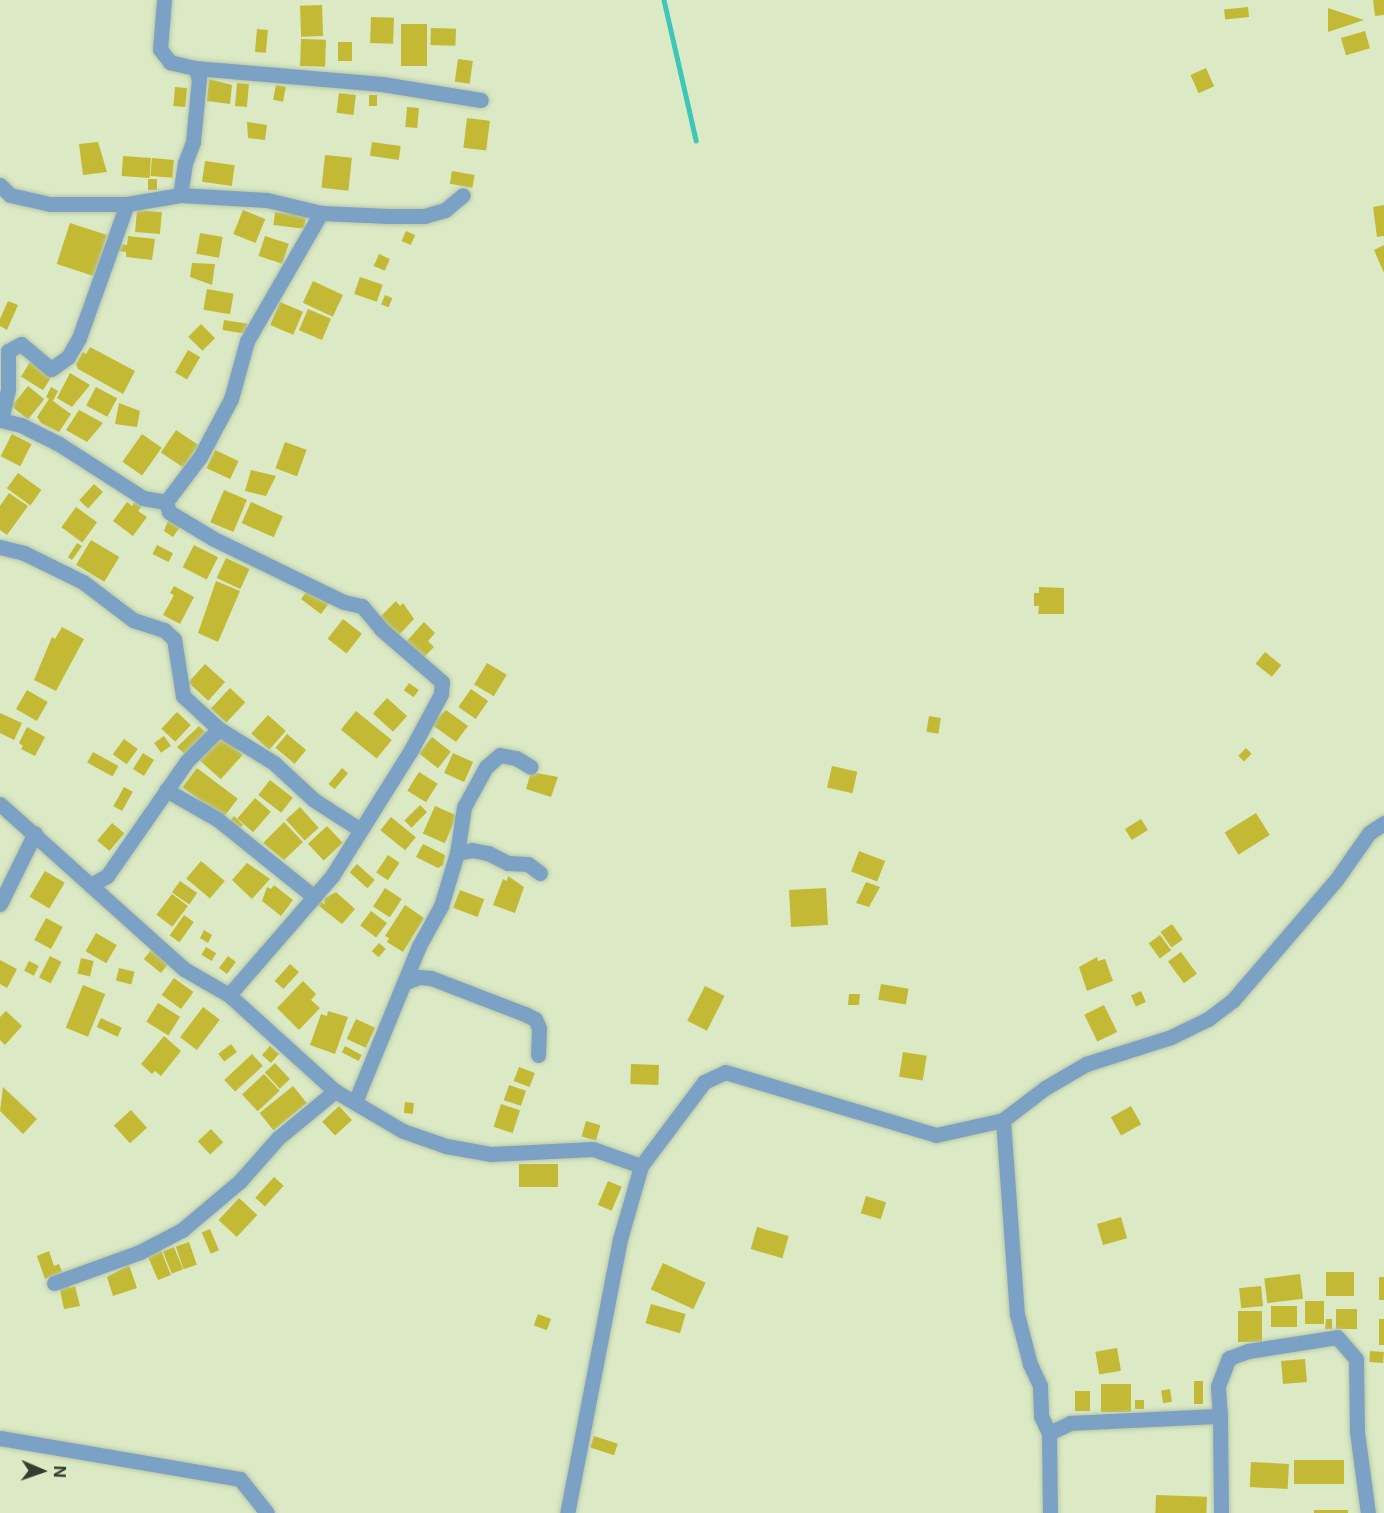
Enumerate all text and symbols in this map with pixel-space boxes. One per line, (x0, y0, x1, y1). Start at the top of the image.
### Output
north arrow (12, 1441, 72, 1501)
text: N (50, 1465, 70, 1478)

